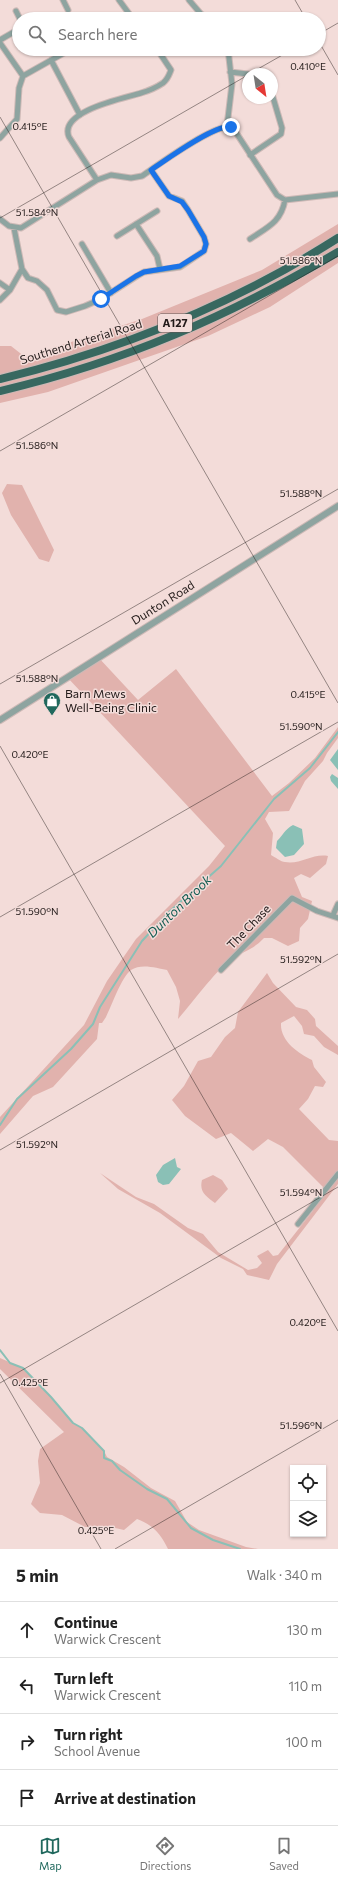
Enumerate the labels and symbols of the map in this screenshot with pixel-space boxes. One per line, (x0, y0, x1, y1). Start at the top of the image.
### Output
text: 0.410°E (290, 60, 326, 72)
north arrow (242, 68, 278, 104)
route end (222, 118, 240, 136)
text: 0.415°E (13, 120, 48, 132)
text: 51.584°N (16, 206, 58, 218)
text: 51.586°N (280, 254, 322, 266)
route start (92, 290, 110, 308)
road number: A127 (158, 314, 192, 332)
street label: Southend Arterial Road (18, 316, 143, 366)
text: 51.586°N (16, 439, 58, 451)
text: 51.588°N (280, 487, 322, 499)
street label: Dunton Road (128, 577, 197, 627)
text: 51.588°N (16, 672, 58, 684)
place label: Barn Mews Well-Being Clinic (65, 686, 157, 714)
text: 0.415°E (291, 688, 326, 700)
shop icon: Barn Mews Well-Being Clinic (42, 691, 62, 716)
text: 51.590°N (280, 720, 322, 732)
text: 0.420°E (11, 748, 49, 760)
water label: Dunton Brook (144, 871, 215, 941)
street label: The Chase (224, 901, 273, 951)
text: 51.590°N (16, 905, 58, 917)
text: 51.592°N (280, 953, 322, 965)
text: 51.592°N (16, 1138, 58, 1150)
text: 51.594°N (280, 1186, 322, 1198)
text: 0.420°E (289, 1316, 327, 1328)
text: 0.425°E (12, 1376, 48, 1388)
text: 51.596°N (280, 1419, 322, 1431)
text: 0.425°E (78, 1524, 114, 1536)

